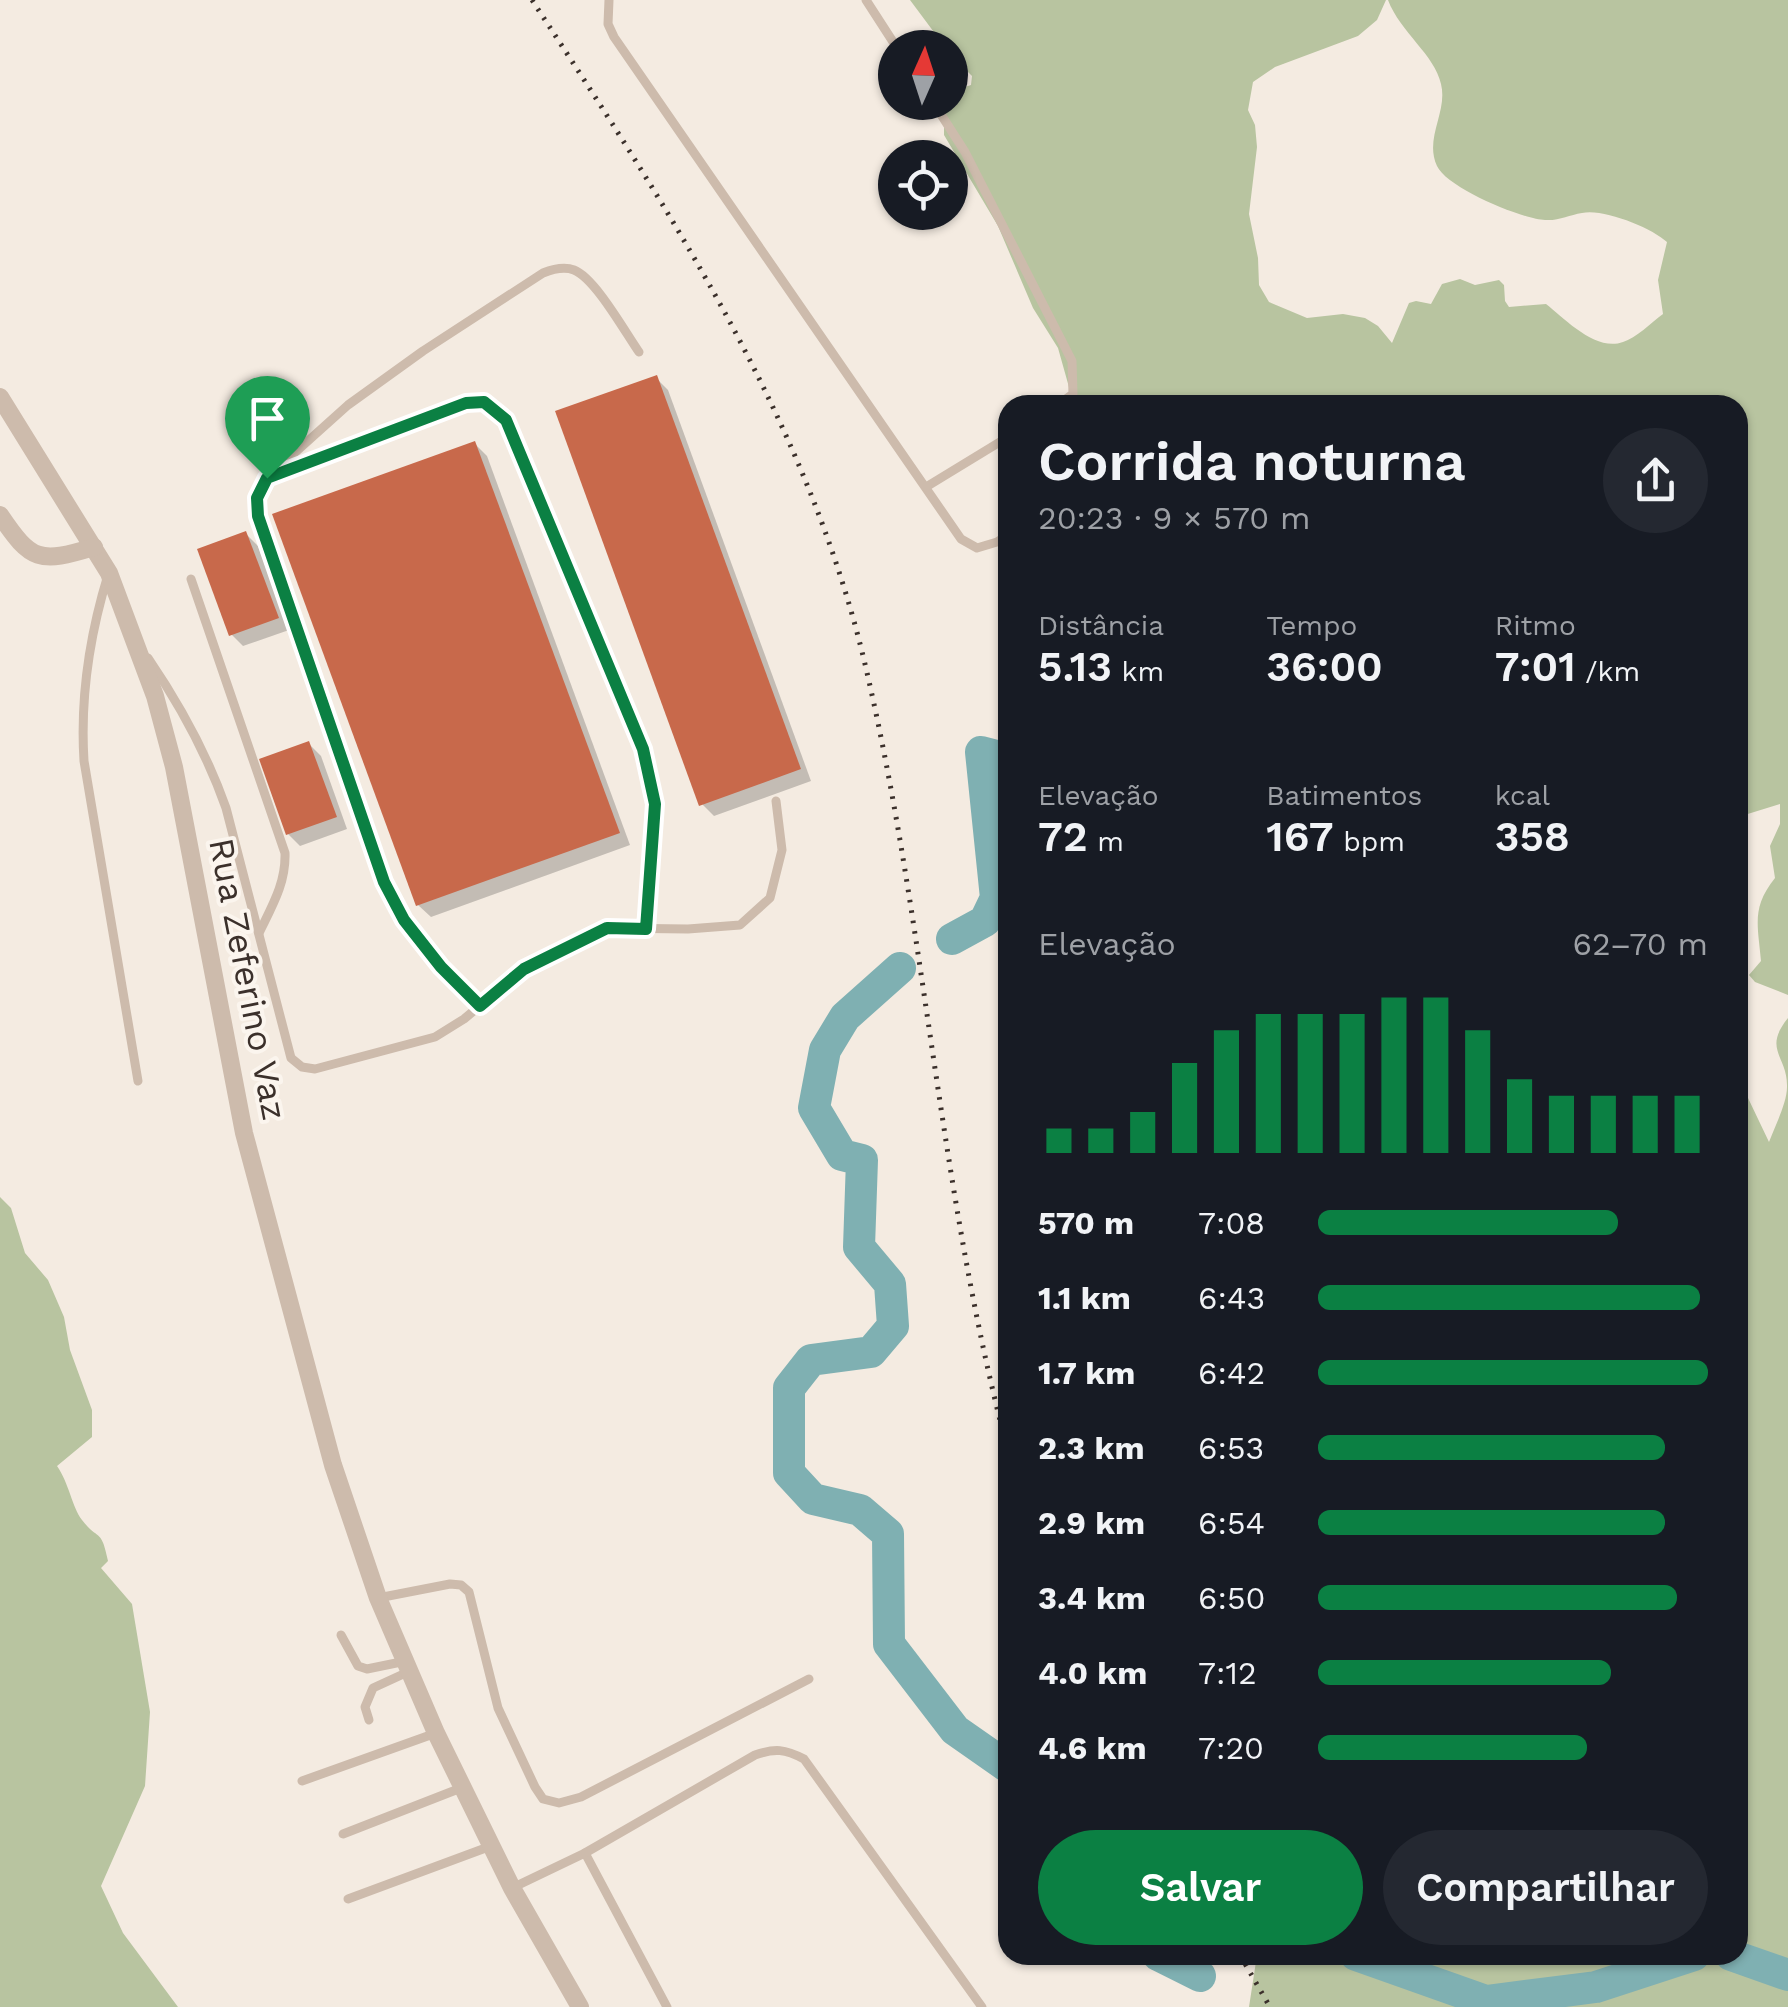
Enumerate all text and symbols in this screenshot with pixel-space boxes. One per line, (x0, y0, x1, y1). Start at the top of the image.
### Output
north arrow (878, 30, 968, 120)
map controls (878, 30, 968, 230)
button: locate (878, 140, 968, 230)
pin (225, 376, 310, 479)
icon: arrive (240, 391, 295, 446)
button: share (1603, 428, 1708, 533)
text: Corrida noturna (1038, 429, 1466, 493)
text: 20:23 · 9 × 570 m (1038, 499, 1311, 537)
text: Distância (1038, 609, 1164, 642)
text: Tempo (1266, 609, 1357, 642)
text: Ritmo (1495, 609, 1576, 642)
text: 5.13 (1038, 642, 1112, 691)
text: 36:00 (1266, 642, 1383, 691)
text: 7:01 (1495, 642, 1576, 691)
text: km (1112, 655, 1164, 688)
text: /km (1576, 655, 1640, 688)
text: Elevação (1038, 779, 1159, 812)
text: Batimentos (1266, 779, 1422, 812)
text: kcal (1495, 779, 1550, 812)
text: 72 (1038, 812, 1088, 861)
text: 167 (1266, 812, 1334, 861)
text: 358 (1495, 812, 1570, 861)
text: m (1088, 825, 1124, 858)
text: bpm (1334, 825, 1405, 858)
street label: Rua Zeferino Vaz (200, 835, 296, 1123)
text: Elevação (1038, 925, 1176, 963)
text: 62–70 m (1573, 925, 1708, 963)
text: 570 m (1038, 1204, 1134, 1242)
text: 7:08 (1198, 1204, 1265, 1242)
text: 1.1 km (1038, 1279, 1131, 1317)
text: 6:43 (1198, 1279, 1265, 1317)
text: 1.7 km (1038, 1354, 1135, 1392)
text: 6:42 (1198, 1354, 1265, 1392)
text: 2.3 km (1038, 1429, 1145, 1467)
text: 6:53 (1198, 1429, 1264, 1467)
text: 2.9 km (1038, 1504, 1145, 1542)
text: 6:54 (1198, 1504, 1265, 1542)
text: 3.4 km (1038, 1579, 1146, 1617)
text: 6:50 (1198, 1579, 1265, 1617)
text: 4.0 km (1038, 1654, 1147, 1692)
text: 7:12 (1198, 1654, 1257, 1692)
text: 4.6 km (1038, 1729, 1147, 1767)
text: 7:20 (1198, 1729, 1264, 1767)
button: Salvar (1038, 1830, 1363, 1945)
button: Compartilhar (1383, 1830, 1708, 1945)

